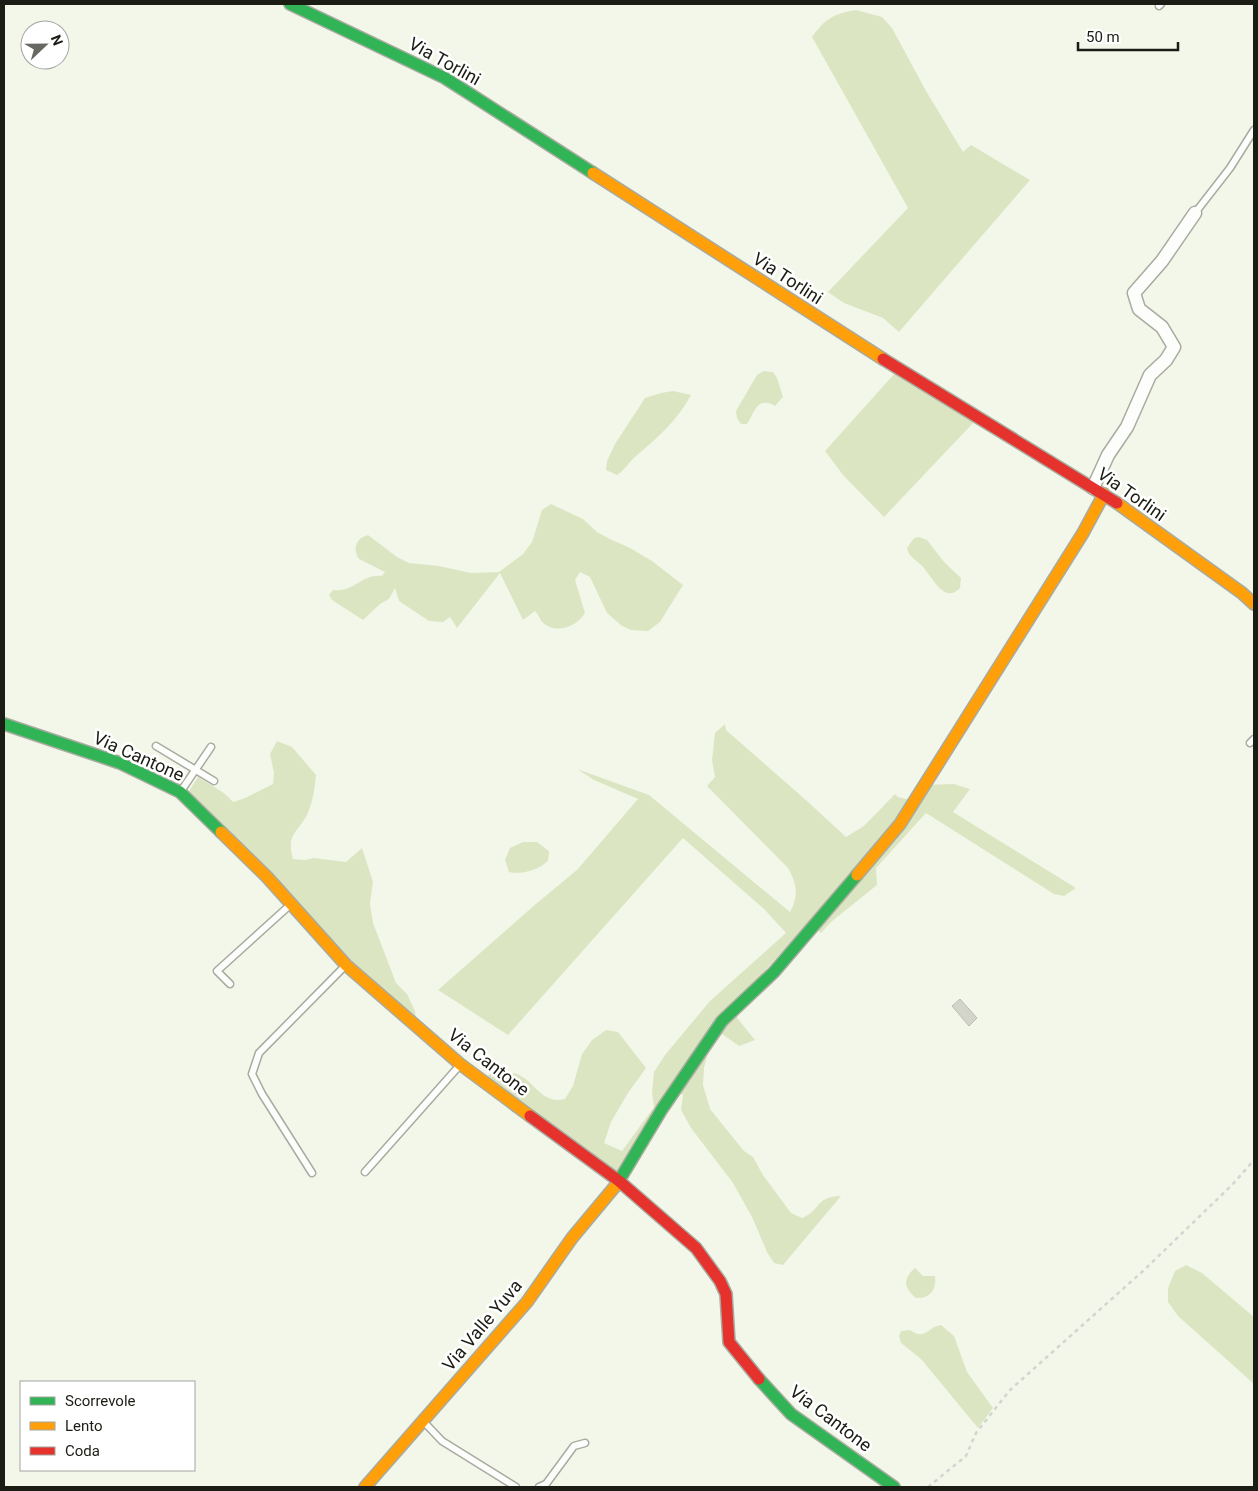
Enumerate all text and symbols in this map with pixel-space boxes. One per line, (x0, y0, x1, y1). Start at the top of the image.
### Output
north arrow (20, 20, 70, 70)
scale bar (1078, 20, 1178, 52)
text: 50 m (1086, 28, 1120, 46)
text: N (48, 33, 66, 48)
street label: Via Torlini (405, 33, 485, 89)
street label: Via Torlini (749, 248, 827, 308)
street label: Via Torlini (1094, 463, 1170, 525)
street label: Via Cantone (90, 727, 188, 785)
street label: Via Cantone (444, 1024, 534, 1100)
street label: Via Valle Yuva (438, 1275, 526, 1375)
street label: Via Cantone (786, 1380, 876, 1456)
legend (20, 1381, 195, 1471)
text: Scorrevole (65, 1392, 136, 1410)
text: Lento (65, 1417, 103, 1435)
text: Coda (65, 1442, 100, 1460)

